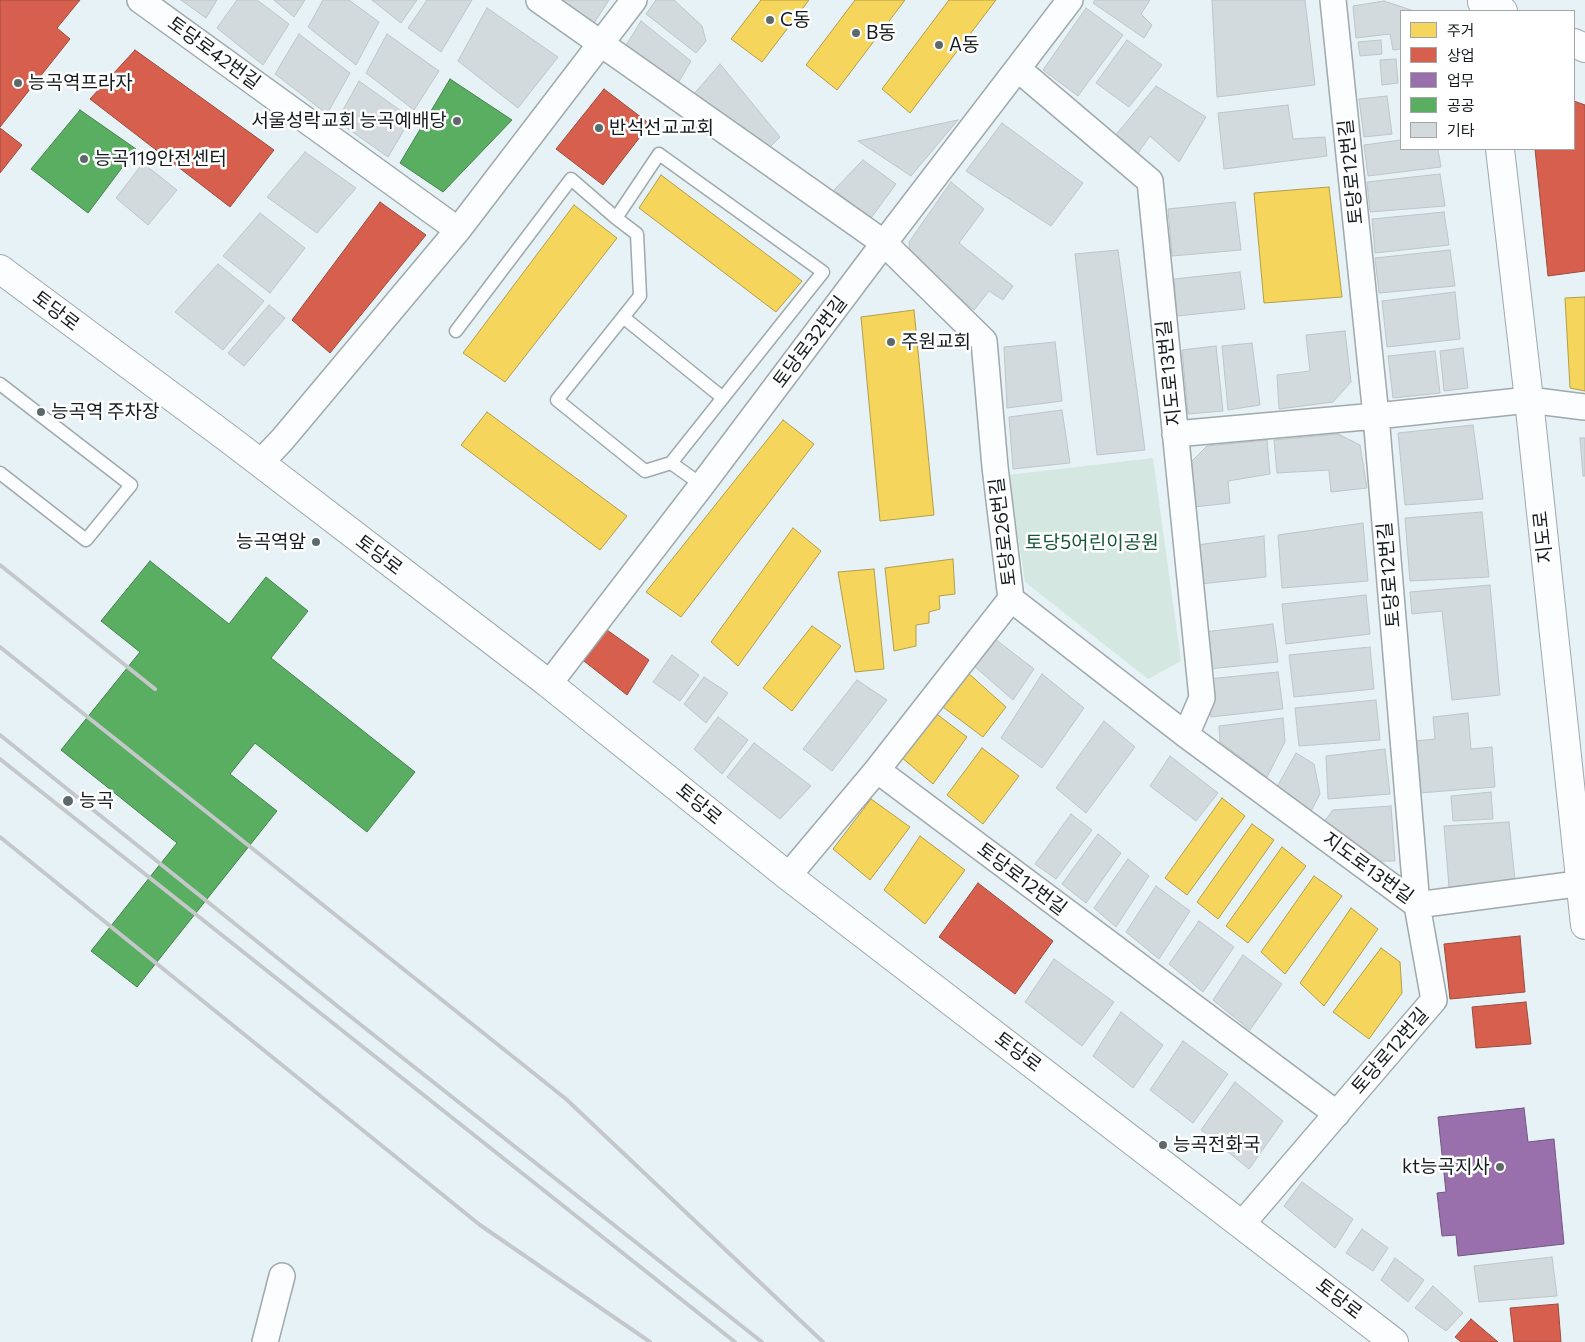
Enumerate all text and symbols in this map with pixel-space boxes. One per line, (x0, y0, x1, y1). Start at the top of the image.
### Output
place label: C동 (780, 9, 810, 31)
legend (1400, 10, 1575, 150)
street label: 토당로42번길 (163, 12, 265, 94)
marker: C동 (764, 14, 776, 26)
text: 주거 (1447, 21, 1475, 39)
place label: B동 (866, 22, 896, 44)
marker: B동 (850, 27, 862, 39)
place label: A동 (949, 34, 980, 56)
marker: A동 (933, 39, 945, 51)
text: 상업 (1447, 46, 1475, 64)
text: 업무 (1447, 71, 1475, 89)
place label: 능곡역프라자 (28, 72, 133, 94)
marker: 능곡역프라자 (12, 77, 24, 89)
text: 공공 (1447, 96, 1475, 114)
place label: 서울성락교회 능곡예배당 (251, 110, 447, 132)
marker: 서울성락교회 능곡예배당 (451, 115, 463, 127)
place label: 반석선교교회 (609, 117, 714, 139)
street label: 토당로12번길 (1334, 118, 1368, 226)
text: 기타 (1447, 121, 1475, 139)
marker: 반석선교교회 (593, 122, 605, 134)
place label: 능곡119안전센터 (94, 148, 227, 170)
marker: 능곡119안전센터 (78, 153, 90, 165)
street label: 토당로 (28, 286, 84, 336)
street label: 토당로32번길 (768, 292, 852, 392)
street label: 지도로13번길 (1152, 319, 1186, 427)
place label: 주원교회 (901, 331, 971, 353)
marker: 주원교회 (885, 336, 897, 348)
place label: 능곡역 주차장 (51, 401, 160, 423)
marker: 능곡역 주차장 (35, 406, 47, 418)
street label: 토당로26번길 (985, 476, 1021, 588)
street label: 지도로 (1529, 510, 1557, 564)
street label: 토당로12번길 (1373, 521, 1405, 629)
street label: 토당로 (351, 530, 407, 580)
place label: 능곡역앞 (236, 531, 306, 553)
park label: 토당5어린이공원 (1025, 532, 1159, 554)
marker: 능곡역앞 (310, 536, 322, 548)
street label: 토당로 (671, 779, 727, 829)
place label: 능곡 (79, 790, 114, 812)
marker: 능곡 (61, 794, 75, 808)
street label: 지도로13번길 (1318, 828, 1418, 908)
street label: 토당로12번길 (973, 838, 1071, 920)
street label: 토당로12번길 (1347, 1003, 1433, 1099)
street label: 토당로 (990, 1027, 1046, 1077)
place label: 능곡전화국 (1173, 1134, 1260, 1156)
marker: 능곡전화국 (1157, 1139, 1169, 1151)
place label: kt능곡지사 (1402, 1156, 1490, 1178)
marker: kt능곡지사 (1494, 1161, 1506, 1173)
street label: 토당로 (1311, 1274, 1367, 1324)

